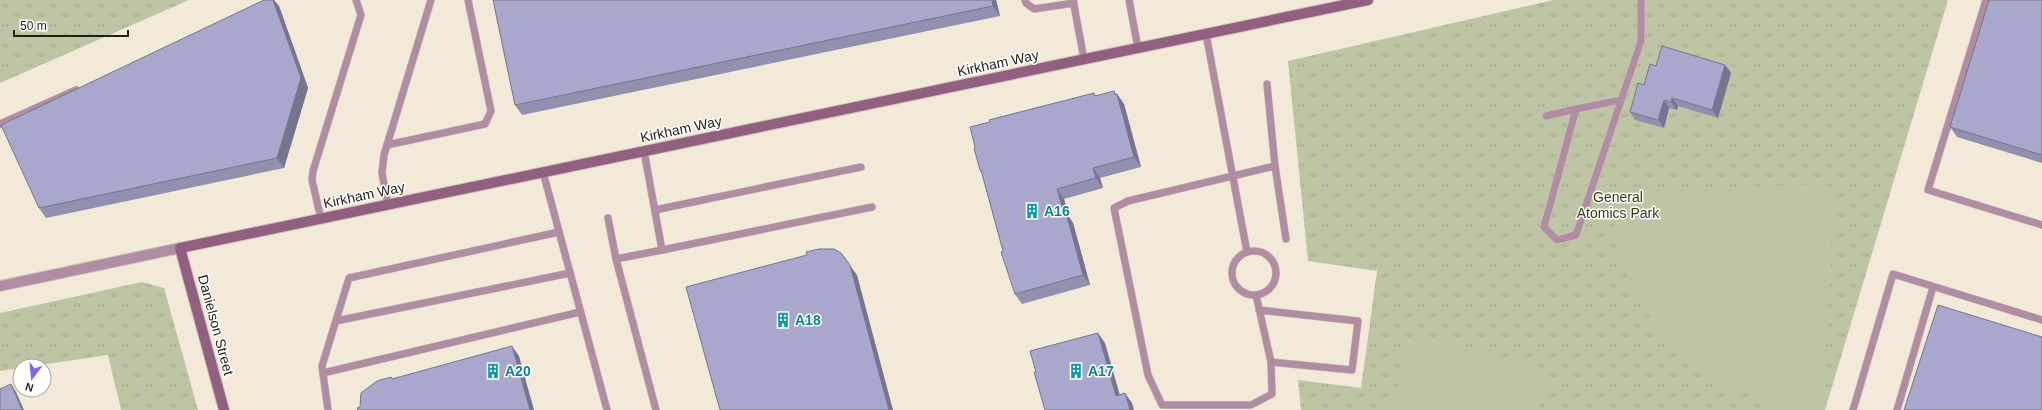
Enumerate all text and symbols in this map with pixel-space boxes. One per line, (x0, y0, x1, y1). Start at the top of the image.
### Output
scale bar (14, 12, 128, 38)
text: 50 m (20, 19, 47, 33)
street label: Kirkham Way (956, 47, 1040, 79)
street label: Kirkham Way (639, 113, 723, 145)
street label: Kirkham Way (322, 179, 406, 211)
park label: General Atomics Park (1577, 189, 1660, 221)
building icon: A16 (1023, 202, 1041, 220)
place label: A16 (1044, 203, 1070, 219)
street label: Danielson Street (195, 273, 237, 377)
building icon: A18 (774, 311, 792, 329)
place label: A18 (795, 312, 821, 328)
north arrow (12, 358, 52, 398)
building icon: A20 (484, 362, 502, 380)
building icon: A17 (1067, 362, 1085, 380)
place label: A20 (505, 363, 531, 379)
place label: A17 (1088, 363, 1114, 379)
text: N (24, 381, 35, 394)

